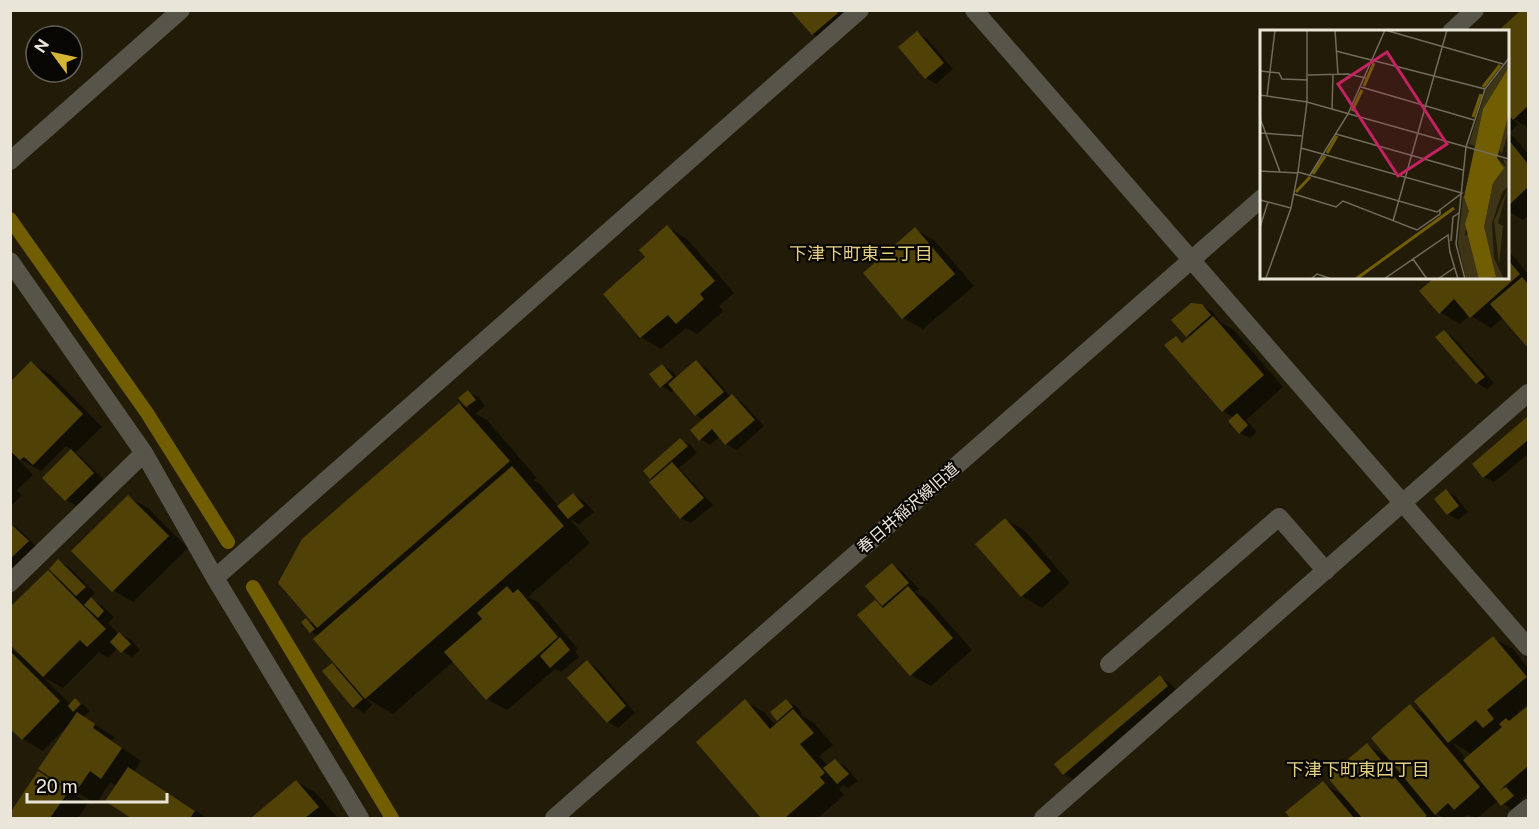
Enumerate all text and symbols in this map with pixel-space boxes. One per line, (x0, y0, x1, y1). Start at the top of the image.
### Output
north arrow (24, 24, 84, 84)
inset map (1260, 30, 1509, 279)
text: N (30, 36, 53, 57)
district label: 下津下町東三丁目 (789, 243, 933, 264)
street label: 春日井稲沢線旧道 (853, 459, 963, 557)
district label: 下津下町東四丁目 (1286, 759, 1430, 780)
scale bar (27, 766, 166, 804)
text: 20 m (36, 776, 78, 797)

